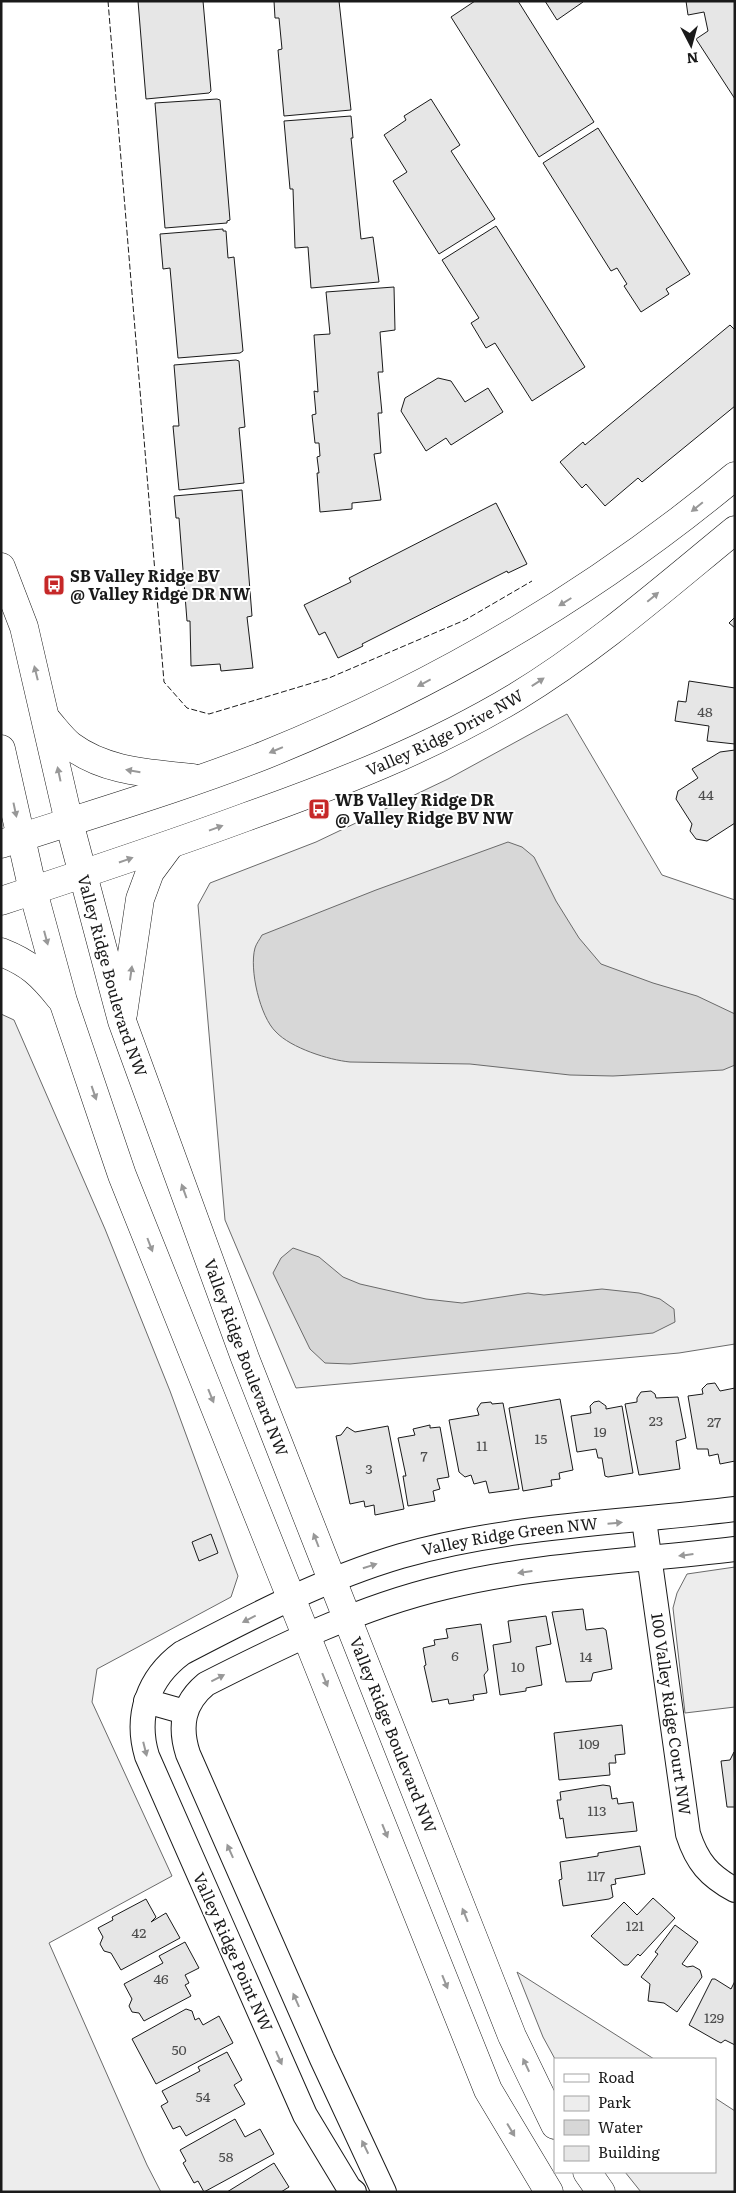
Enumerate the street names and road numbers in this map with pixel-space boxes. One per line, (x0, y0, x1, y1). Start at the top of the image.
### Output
street label: Valley Ridge Drive NW (362, 682, 528, 781)
street label: Valley Ridge Boulevard NW (72, 872, 154, 1080)
street label: Valley Ridge Boulevard NW (199, 1255, 296, 1460)
street label: Valley Ridge Green NW (419, 1510, 599, 1561)
street label: 100 Valley Ridge Court NW (646, 1611, 698, 1817)
street label: Valley Ridge Boulevard NW (344, 1633, 444, 1837)
street label: Valley Ridge Point NW (188, 1868, 280, 2036)

